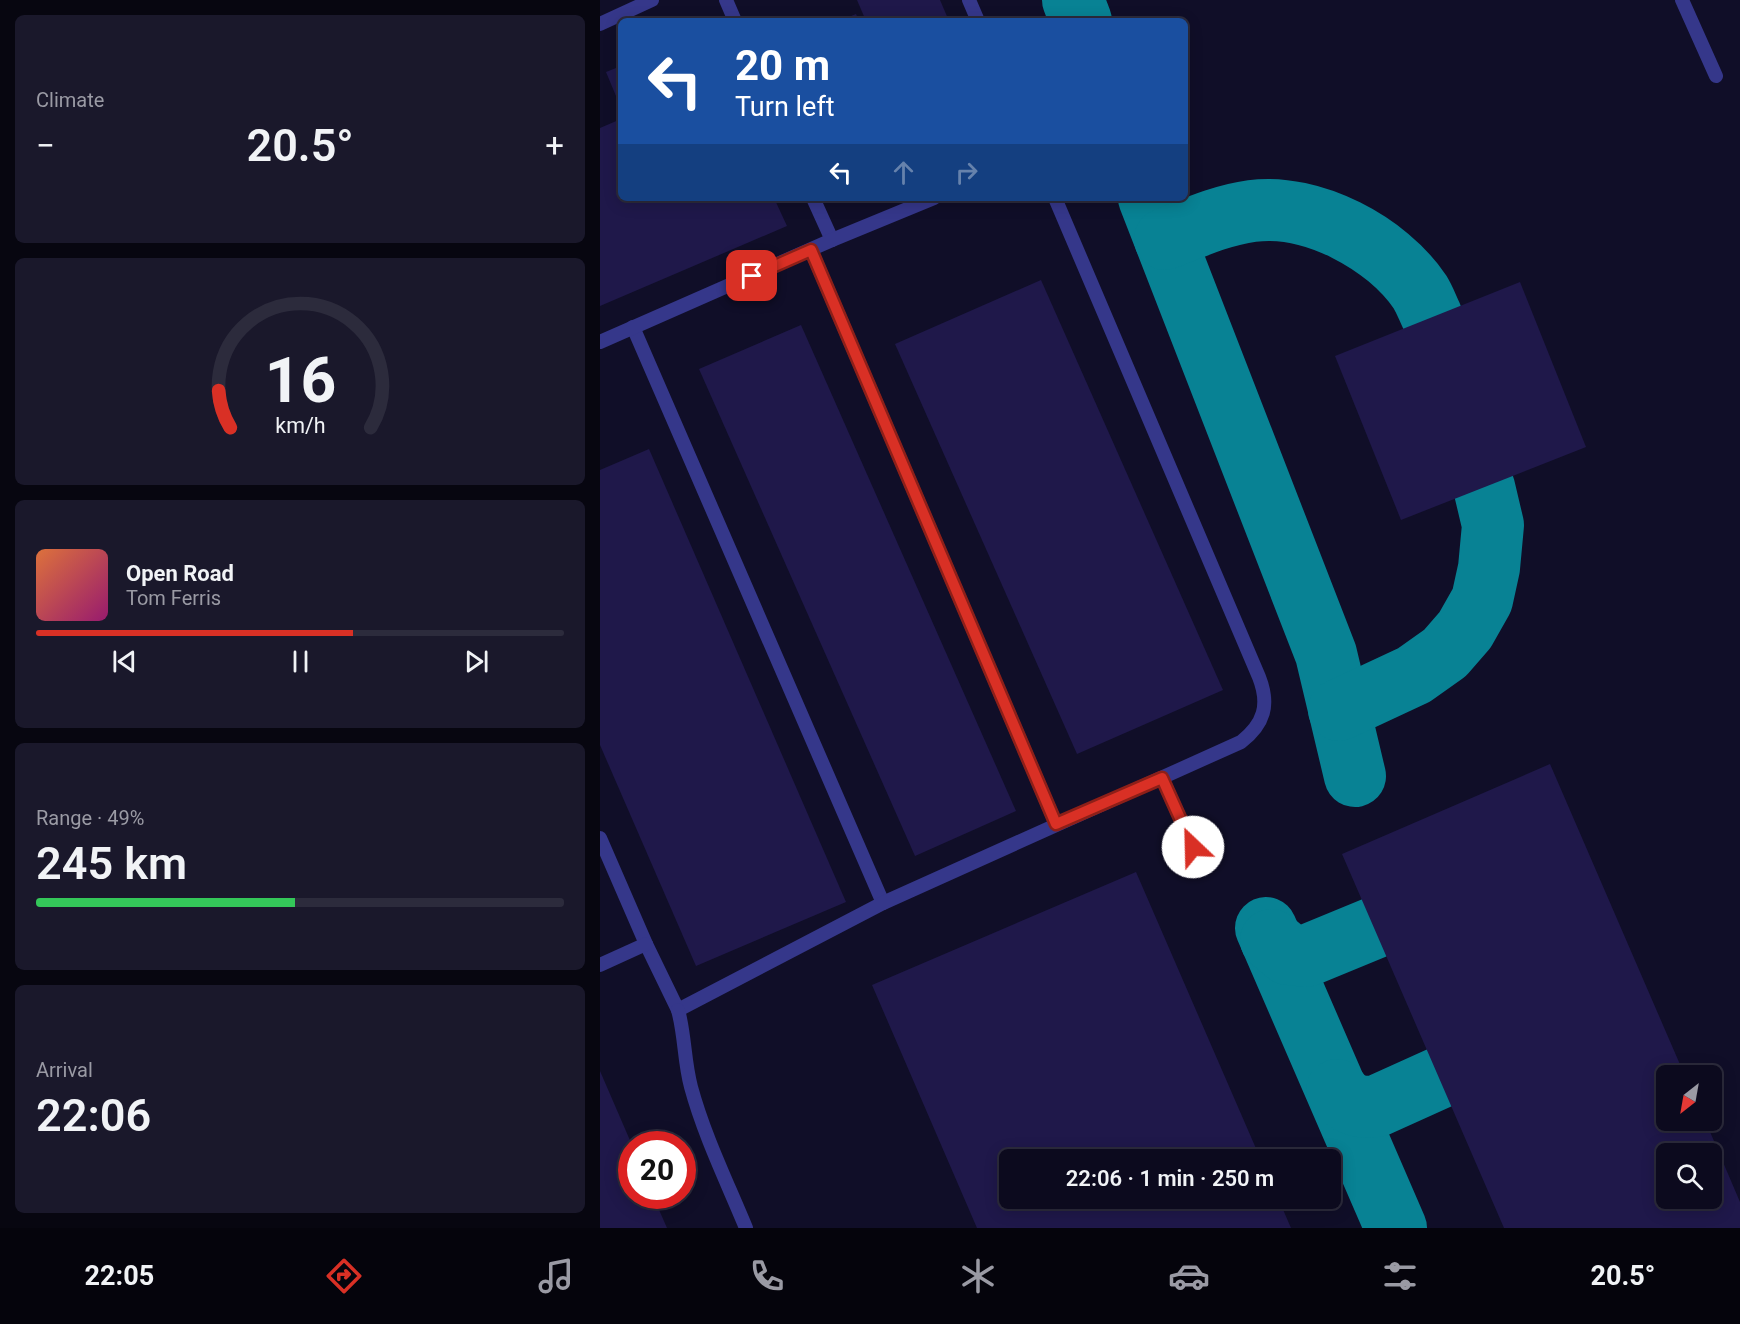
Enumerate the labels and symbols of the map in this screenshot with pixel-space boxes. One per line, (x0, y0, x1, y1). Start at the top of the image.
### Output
pin (726, 250, 777, 301)
position arrow (1161, 815, 1225, 879)
north arrow (1656, 1065, 1722, 1131)
speed limit sign: 20 (618, 1131, 696, 1209)

